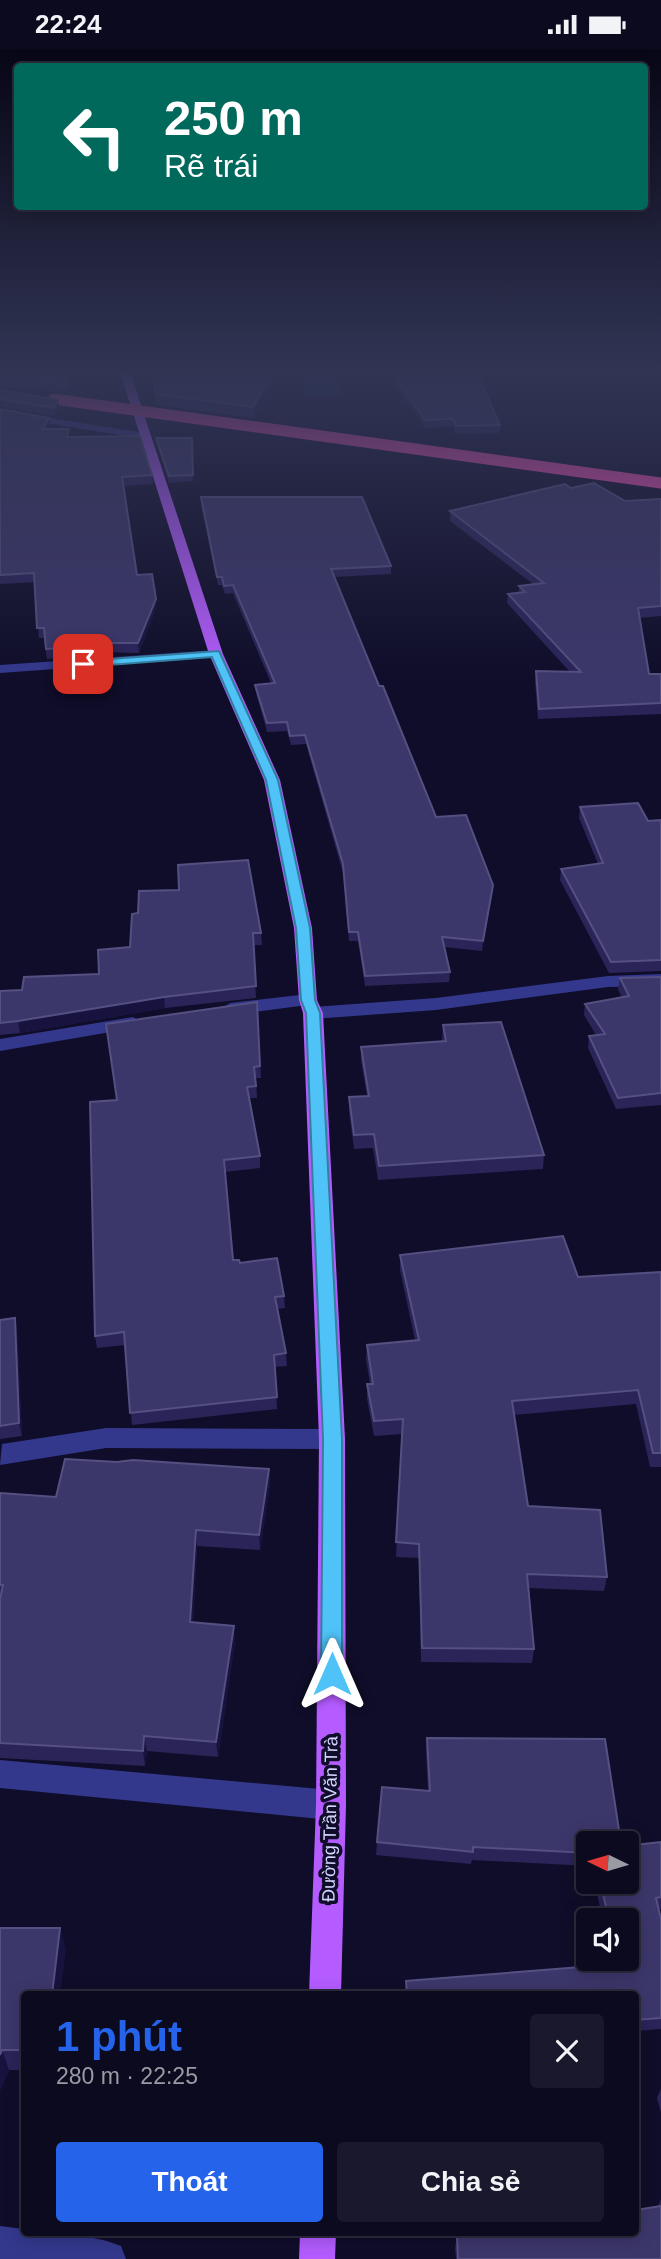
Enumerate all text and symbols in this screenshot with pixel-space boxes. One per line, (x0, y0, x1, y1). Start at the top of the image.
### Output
text: 22:24 (35, 9, 102, 39)
icon: left (49, 91, 140, 182)
text: 250 m (164, 91, 303, 145)
text: Rẽ trái (164, 148, 258, 184)
pin (53, 634, 113, 694)
icon: arrive (64, 645, 102, 683)
position arrow (295, 1637, 369, 1711)
street label: Đường Trần Văn Trà (319, 1735, 341, 1902)
north arrow (576, 1831, 639, 1893)
map controls (576, 1831, 639, 1971)
button: sound (576, 1908, 639, 1971)
text: 1 phút (56, 2013, 182, 2060)
button: close (530, 2014, 604, 2088)
text: 280 m · 22:25 (56, 2063, 198, 2089)
button: Thoát (56, 2142, 323, 2222)
button: Chia sẻ (337, 2142, 604, 2222)

